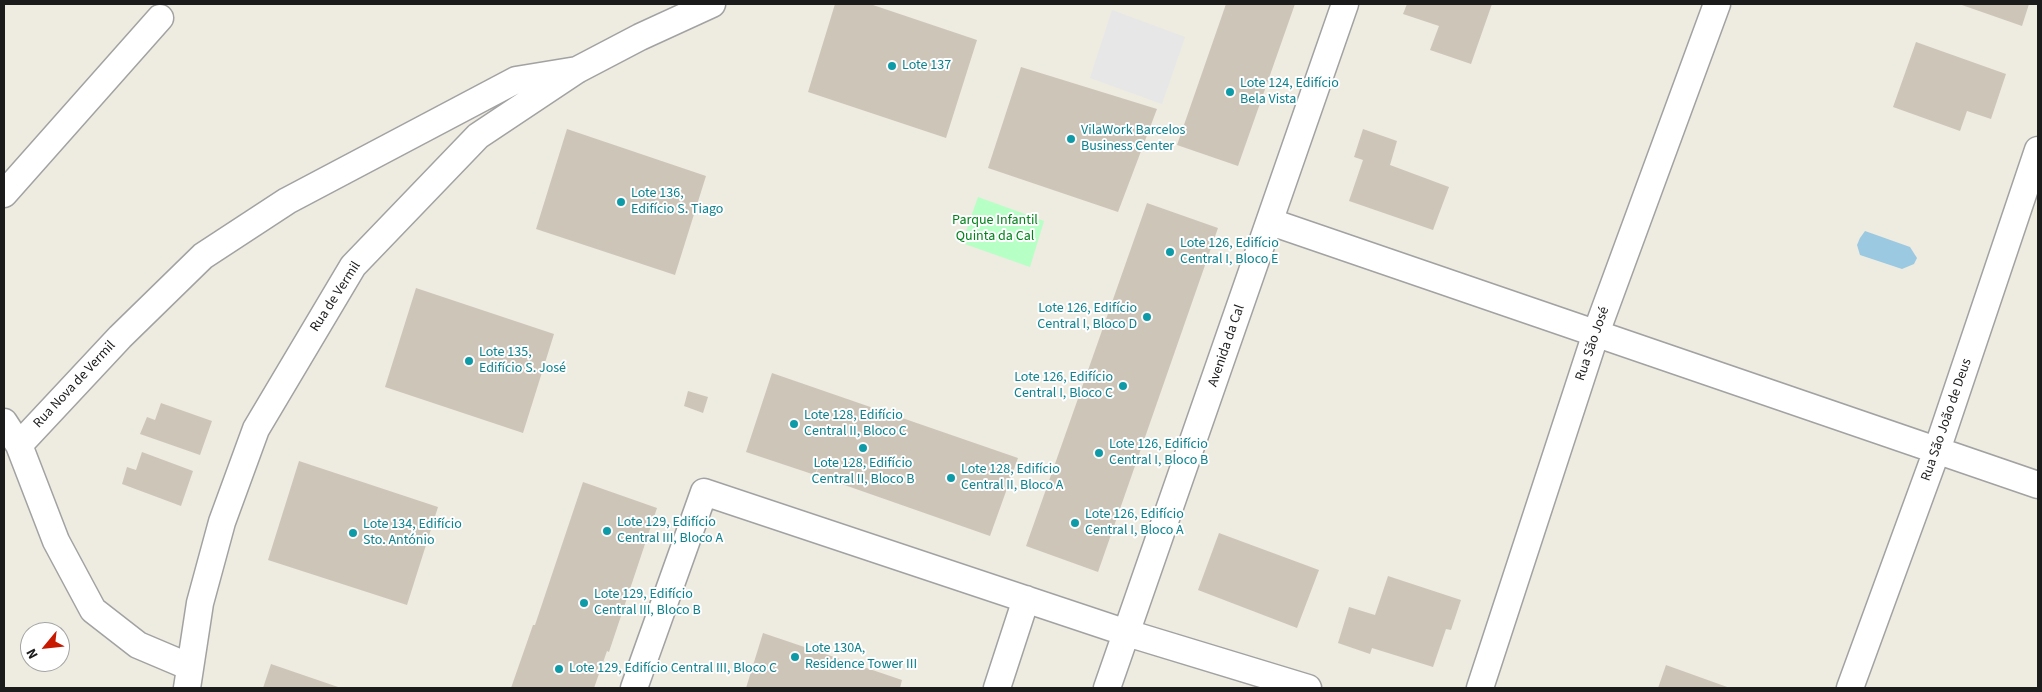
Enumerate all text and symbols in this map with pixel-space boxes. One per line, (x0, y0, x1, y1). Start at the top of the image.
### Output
place label: Lote 137 (902, 58, 951, 74)
marker: Lote 137 (886, 60, 898, 72)
place label: Lote 124, Edifício Bela Vista (1240, 76, 1339, 108)
marker: Lote 124, Edifício Bela Vista (1224, 86, 1236, 98)
place label: VilaWork Barcelos Business Center (1081, 123, 1185, 156)
marker: VilaWork Barcelos Business Center (1065, 133, 1077, 145)
place label: Lote 136, Edifício S. Tiago (631, 186, 723, 218)
marker: Lote 136, Edifício S. Tiago (615, 196, 627, 208)
park label: Parque Infantil Quinta da Cal (952, 213, 1038, 246)
place label: Lote 126, Edifício Central I, Bloco E (1180, 236, 1279, 268)
marker: Lote 126, Edifício Central I, Bloco E (1164, 246, 1176, 258)
street label: Rua de Vermil (307, 259, 365, 335)
place label: Lote 126, Edifício Central I, Bloco D (1037, 301, 1137, 334)
street label: Avenida da Cal (1205, 303, 1249, 389)
street label: Rua São José (1572, 305, 1614, 383)
marker: Lote 126, Edifício Central I, Bloco D (1141, 311, 1153, 323)
street label: Rua Nova de Vermil (30, 338, 120, 432)
place label: Lote 135, Edifício S. José (479, 345, 566, 378)
marker: Lote 135, Edifício S. José (463, 355, 475, 367)
street label: Rua São João de Deus (1918, 357, 1976, 483)
place label: Lote 126, Edifício Central I, Bloco C (1014, 370, 1113, 402)
marker: Lote 126, Edifício Central I, Bloco C (1117, 380, 1129, 392)
place label: Lote 128, Edifício Central II, Bloco C (804, 408, 907, 441)
marker: Lote 128, Edifício Central II, Bloco C (788, 418, 800, 430)
place label: Lote 126, Edifício Central I, Bloco B (1109, 437, 1208, 470)
marker: Lote 128, Edifício Central II, Bloco B (857, 442, 869, 454)
marker: Lote 126, Edifício Central I, Bloco B (1093, 447, 1105, 459)
place label: Lote 128, Edifício Central II, Bloco B (811, 456, 915, 488)
place label: Lote 128, Edifício Central II, Bloco A (961, 462, 1063, 494)
marker: Lote 128, Edifício Central II, Bloco A (945, 472, 957, 484)
place label: Lote 126, Edifício Central I, Bloco A (1085, 507, 1184, 540)
place label: Lote 129, Edifício Central III, Bloco A (617, 515, 723, 548)
place label: Lote 134, Edifício Sto. António (363, 517, 462, 550)
marker: Lote 126, Edifício Central I, Bloco A (1069, 517, 1081, 529)
marker: Lote 129, Edifício Central III, Bloco A (601, 525, 613, 537)
marker: Lote 134, Edifício Sto. António (347, 527, 359, 539)
place label: Lote 129, Edifício Central III, Bloco B (594, 587, 701, 620)
marker: Lote 129, Edifício Central III, Bloco B (578, 597, 590, 609)
north arrow (20, 622, 70, 672)
place label: Lote 130A, Residence Tower III (805, 641, 917, 674)
text: N (22, 645, 44, 662)
marker: Lote 130A, Residence Tower III (789, 651, 801, 663)
place label: Lote 129, Edifício Central III, Bloco C (569, 661, 777, 677)
marker: Lote 129, Edifício Central III, Bloco C (553, 663, 565, 675)

